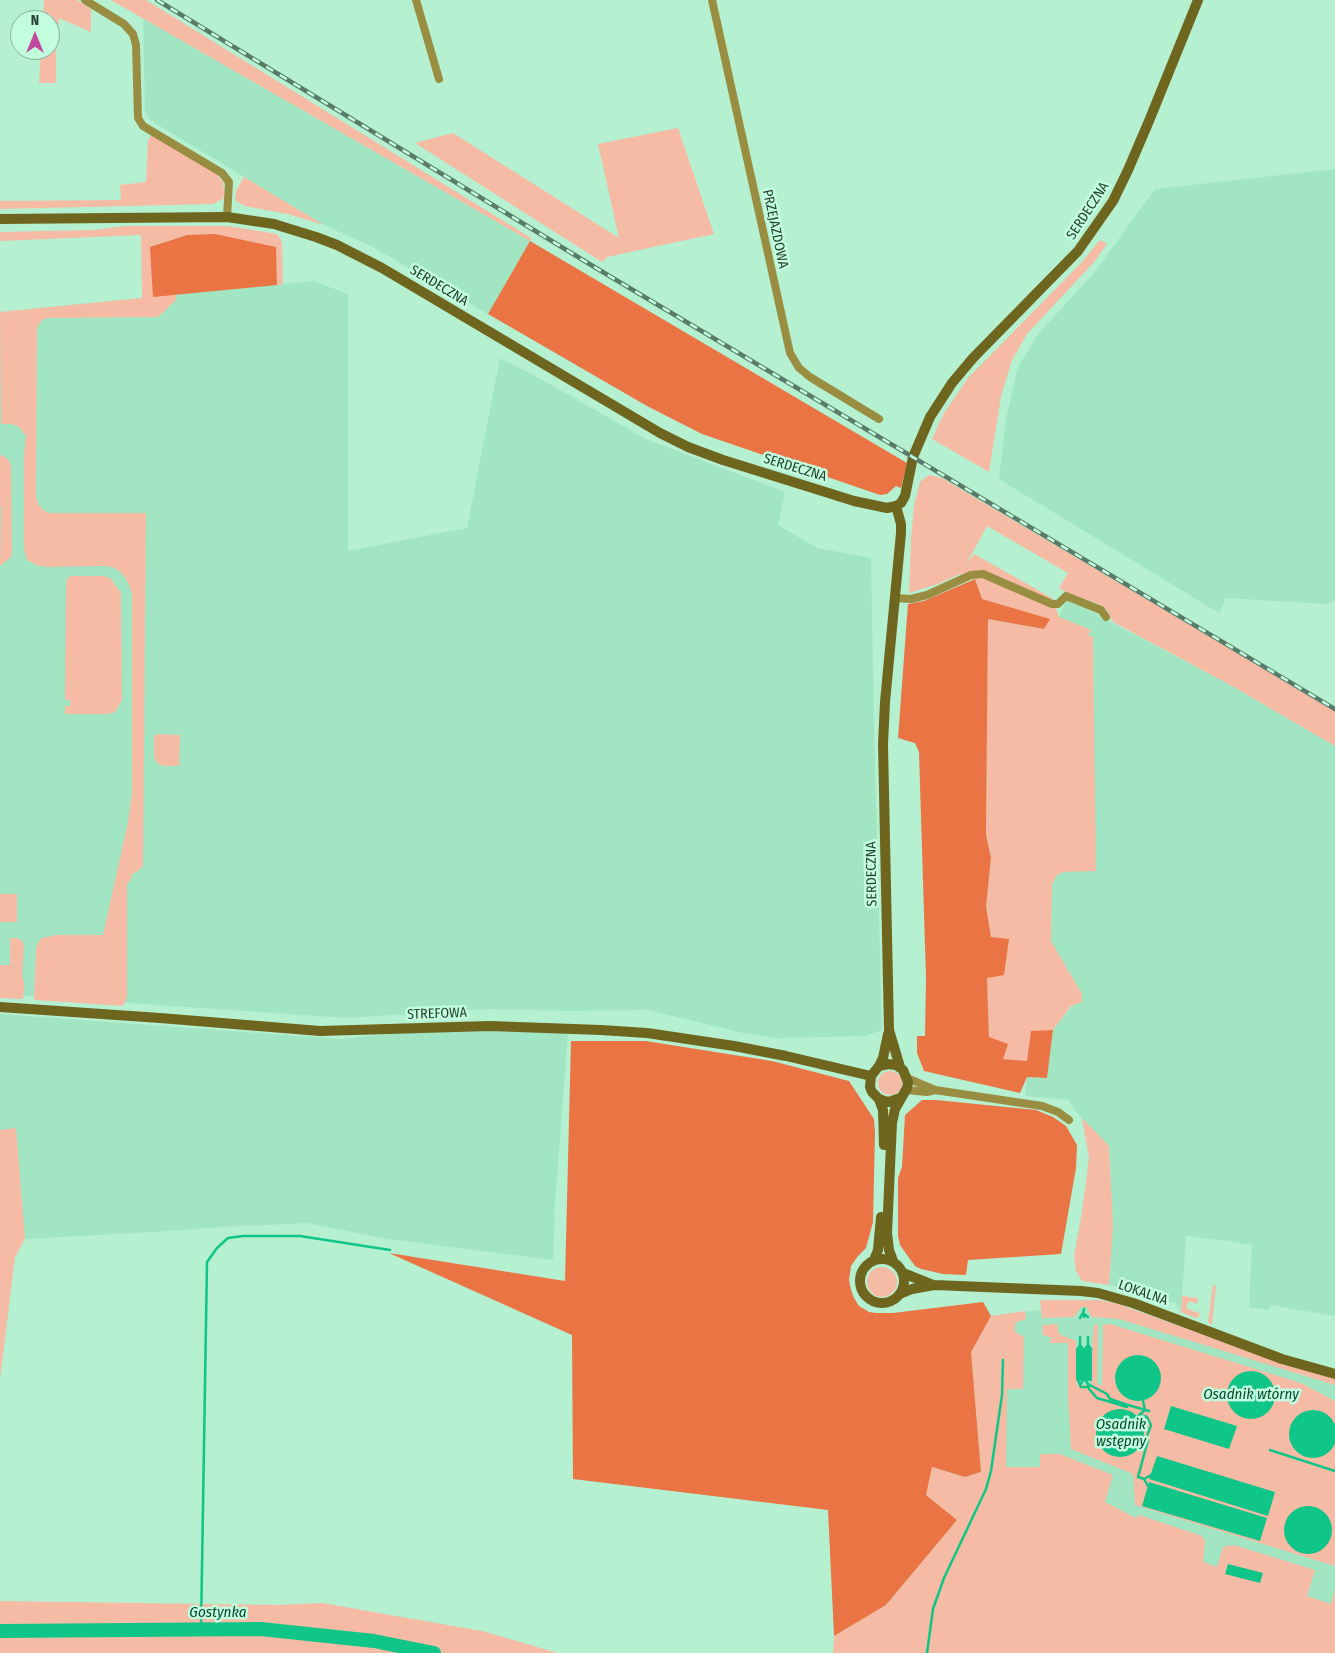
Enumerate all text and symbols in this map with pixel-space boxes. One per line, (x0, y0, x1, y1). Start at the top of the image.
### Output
north arrow (10, 10, 60, 60)
text: N (31, 12, 39, 29)
street label: SERDECZNA (1063, 179, 1113, 243)
street label: PRZEJAZDOWA (758, 188, 792, 270)
street label: SERDECZNA (407, 262, 471, 310)
street label: SERDECZNA (761, 450, 829, 486)
street label: SERDECZNA (863, 841, 881, 907)
street label: STREFOWA (407, 1005, 467, 1023)
street label: LOKALNA (1116, 1277, 1170, 1309)
water label: Osadnik wtórny (1203, 1386, 1299, 1404)
water label: Osadnik wstępny (1096, 1416, 1146, 1451)
water label: Gostynka (189, 1604, 247, 1622)

